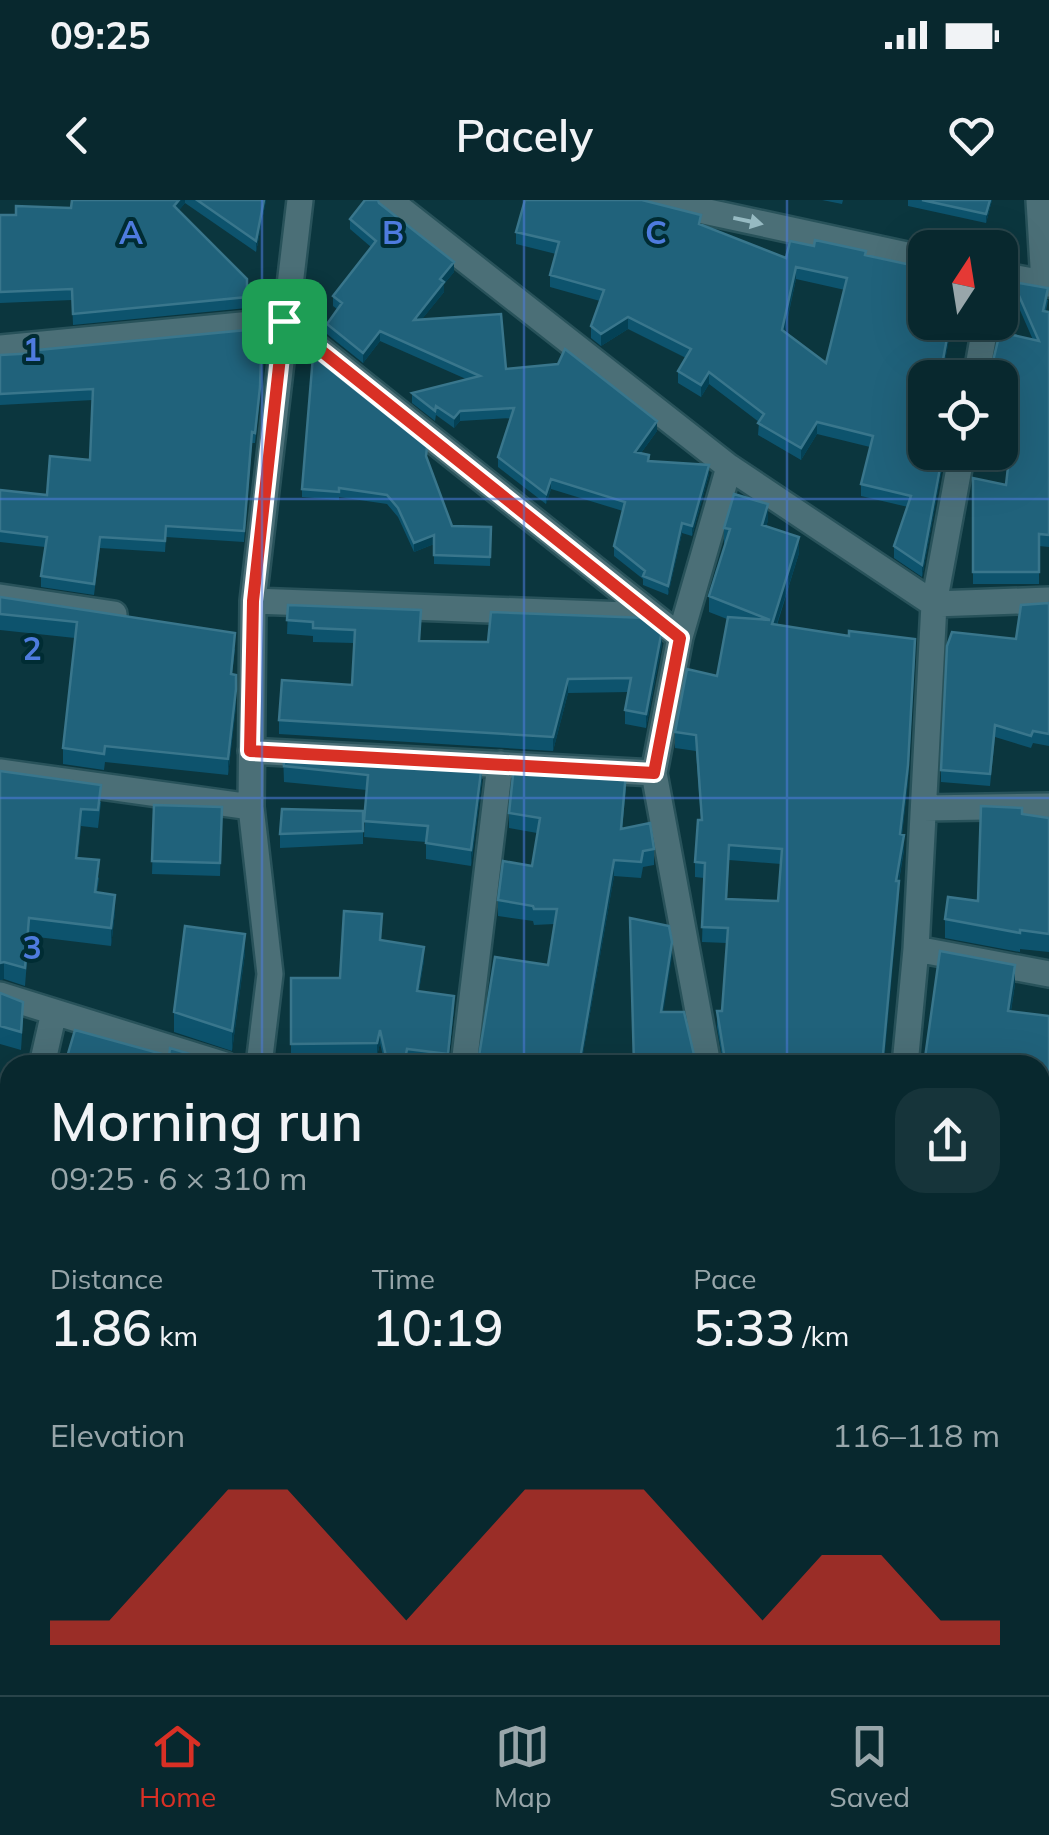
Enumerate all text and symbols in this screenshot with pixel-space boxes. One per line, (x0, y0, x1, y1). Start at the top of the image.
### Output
text: 09:25 (50, 11, 151, 59)
text: Pacely (456, 107, 593, 163)
icon: back (50, 108, 105, 163)
icon: heart (944, 108, 999, 163)
text: A (119, 212, 143, 252)
text: B (382, 212, 404, 252)
text: C (645, 212, 667, 252)
one-way arrow (733, 214, 764, 230)
north arrow (908, 230, 1018, 340)
map controls (908, 230, 1018, 470)
pin (242, 279, 327, 364)
icon: arrive (257, 294, 312, 349)
text: 1 (22, 329, 42, 369)
button: locate (908, 360, 1018, 470)
text: 2 (22, 628, 42, 668)
text: 3 (22, 927, 42, 967)
text: Morning run (50, 1086, 363, 1155)
button: share (895, 1088, 1000, 1193)
text: 09:25 · 6 × 310 m (50, 1158, 307, 1198)
text: Distance (50, 1261, 163, 1296)
text: Time (372, 1261, 435, 1296)
text: Pace (693, 1261, 757, 1296)
text: 1.86 (50, 1296, 152, 1359)
text: 10:19 (372, 1296, 504, 1359)
text: 5:33 (693, 1296, 795, 1359)
text: km (152, 1318, 198, 1353)
text: /km (795, 1318, 849, 1353)
text: Elevation (50, 1415, 185, 1455)
text: 116–118 m (832, 1415, 1000, 1455)
tab: Home (139, 1719, 216, 1814)
tab: Map (494, 1719, 552, 1814)
tab: Saved (829, 1719, 910, 1814)

